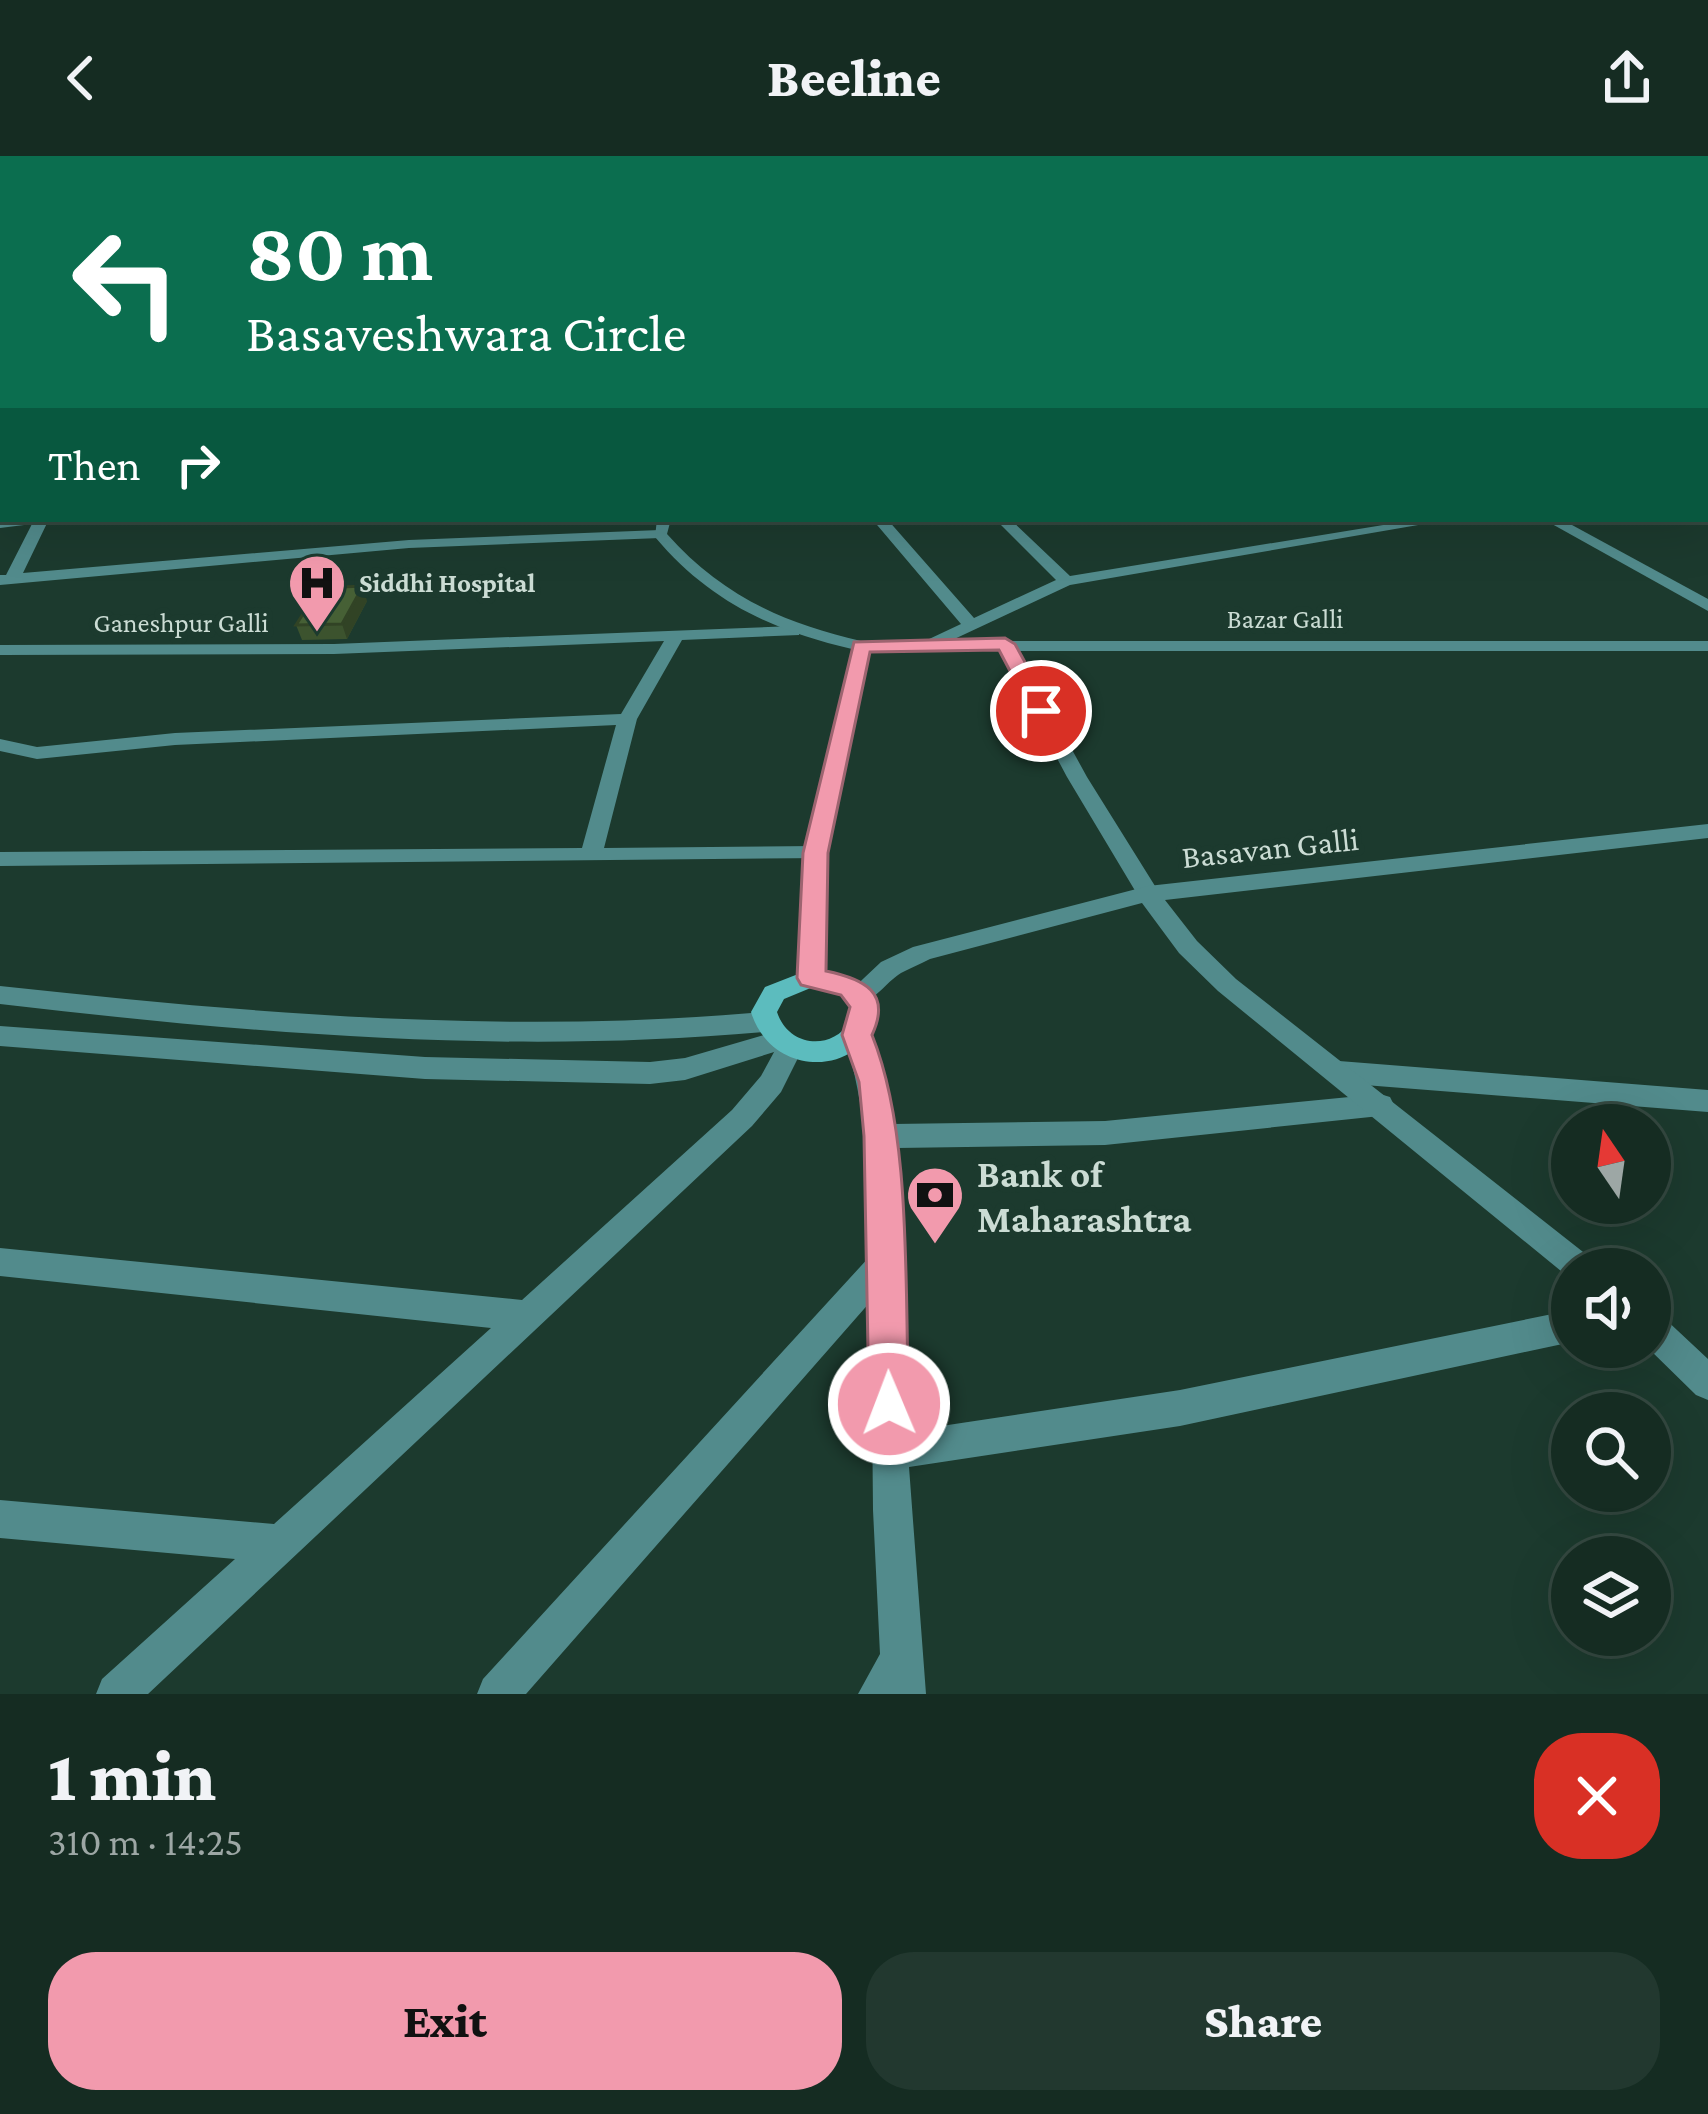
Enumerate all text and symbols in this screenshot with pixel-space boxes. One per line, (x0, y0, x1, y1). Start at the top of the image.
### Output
icon: back (48, 45, 114, 111)
icon: share (1594, 45, 1660, 111)
text: Beeline (767, 48, 941, 108)
icon: left (48, 204, 204, 360)
text: 80 m (246, 205, 433, 298)
text: Basaveshwara Circle (246, 303, 686, 363)
icon: right (165, 432, 231, 498)
text: Then (48, 440, 141, 490)
hospital icon: Siddhi Hospital (286, 552, 348, 634)
place label: Siddhi Hospital (359, 568, 535, 598)
street label: Bazar Galli (1227, 604, 1343, 634)
street label: Ganeshpur Galli (93, 608, 269, 638)
pin (990, 660, 1092, 762)
icon: arrive (1008, 678, 1074, 744)
street label: Basavan Galli (1180, 820, 1360, 875)
north arrow (1551, 1104, 1671, 1224)
map controls (1551, 1104, 1671, 1656)
place label: Bank of Maharashtra (977, 1152, 1191, 1240)
bank icon: Bank of Maharashtra (904, 1164, 966, 1246)
button: sound (1551, 1248, 1671, 1368)
position arrow (826, 1341, 952, 1467)
button: search (1551, 1392, 1671, 1512)
button: layers (1551, 1536, 1671, 1656)
button: close (1534, 1733, 1660, 1859)
text: 1 min (48, 1735, 216, 1815)
text: 310 m · 14:25 (48, 1820, 243, 1863)
button: Exit (48, 1952, 842, 2090)
button: Share (866, 1952, 1660, 2090)

